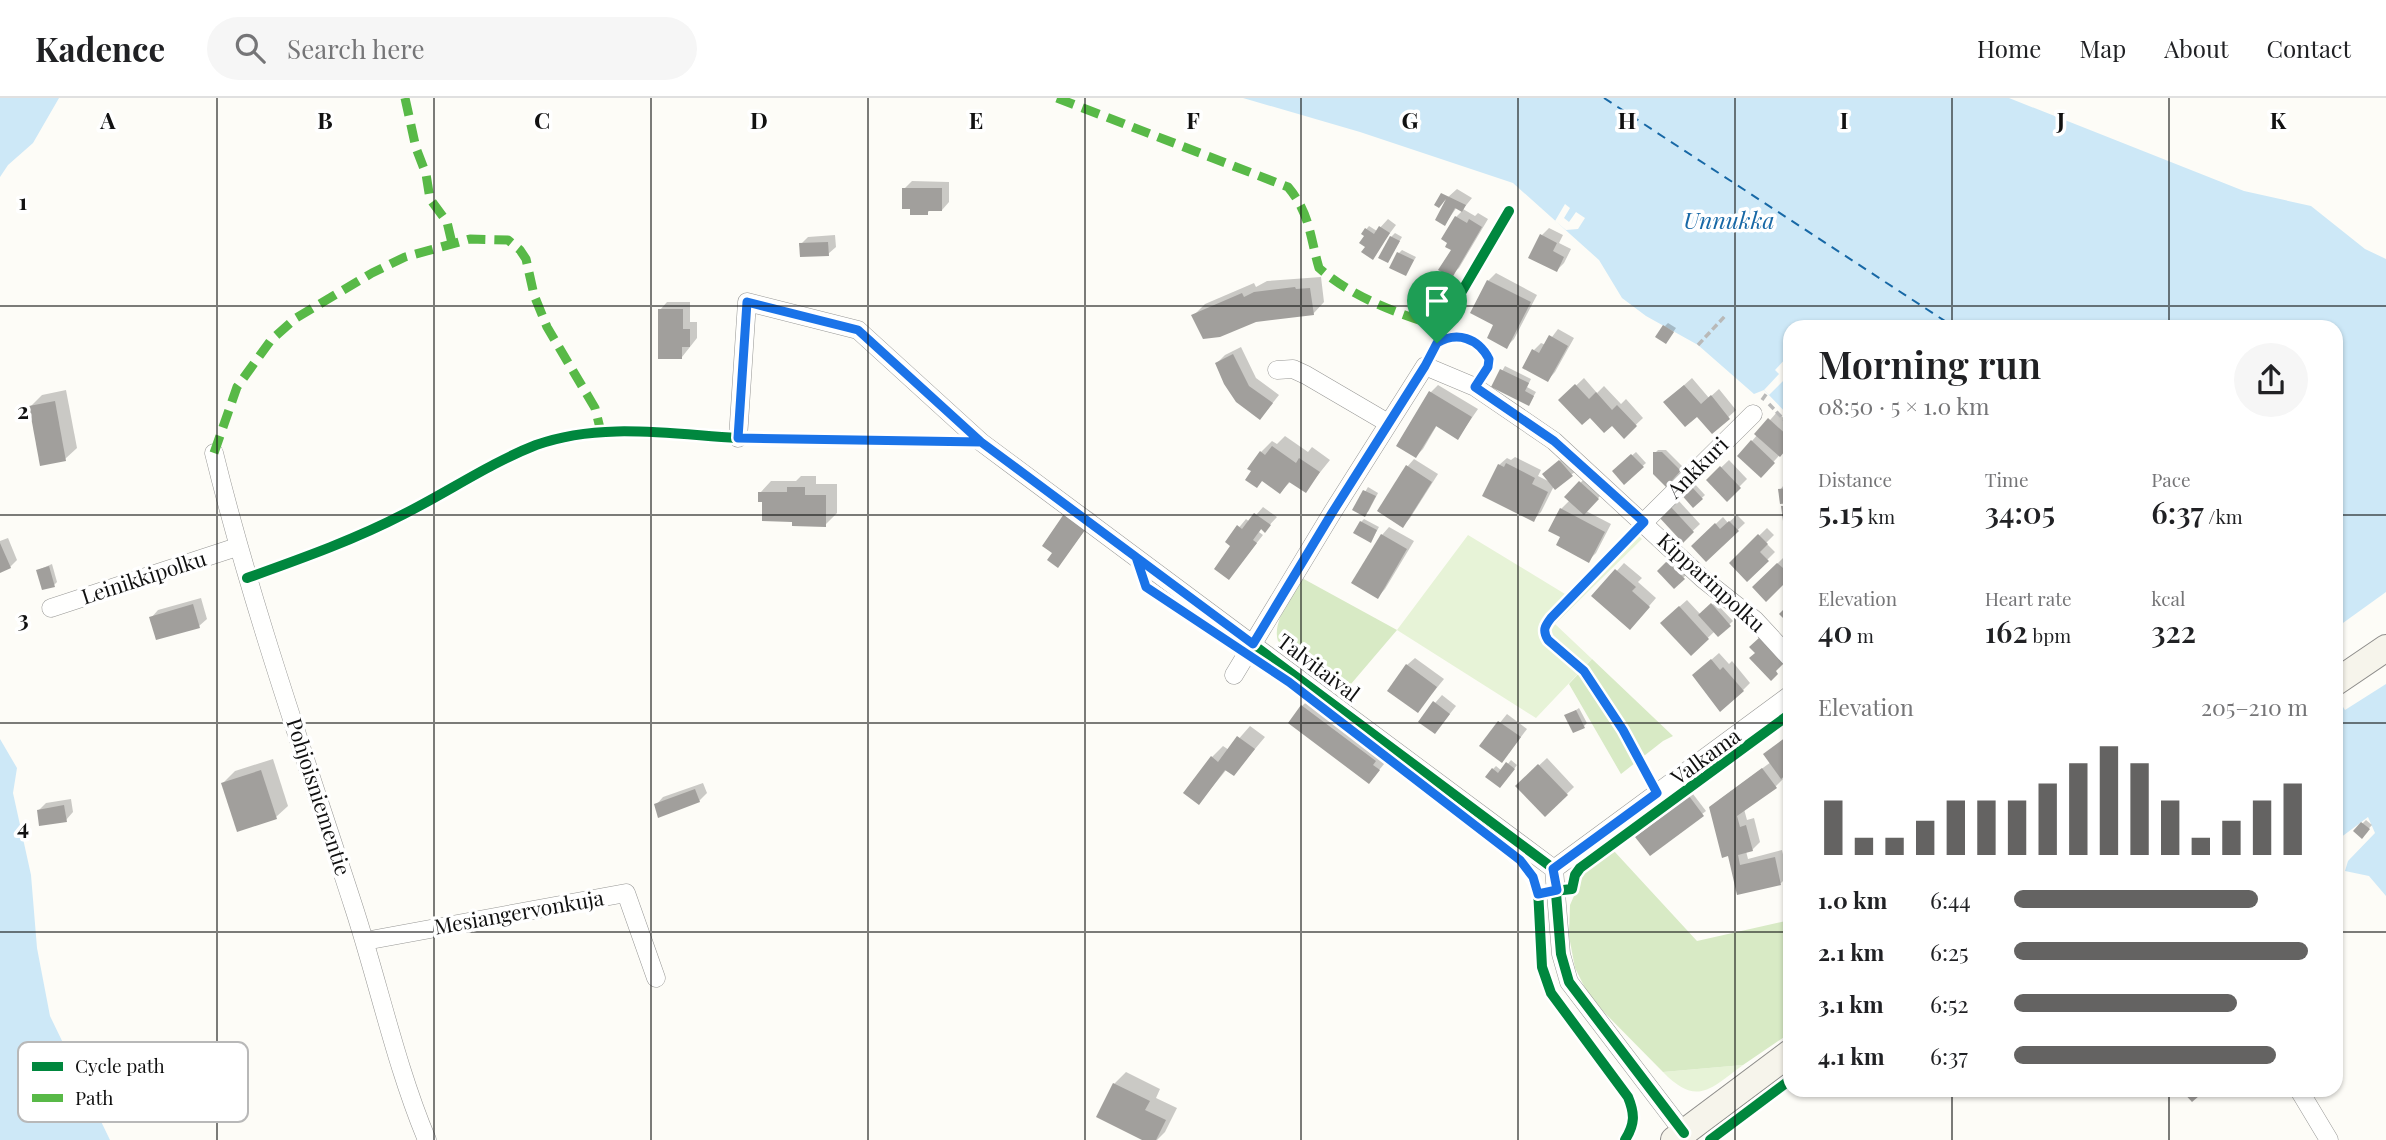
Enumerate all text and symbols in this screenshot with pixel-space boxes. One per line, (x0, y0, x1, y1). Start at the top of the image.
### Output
search box (207, 17, 697, 80)
text: Kadence (35, 26, 165, 70)
icon: search (231, 29, 269, 67)
text: Search here (287, 31, 425, 66)
text: Home (1977, 32, 2041, 64)
text: Map (2079, 32, 2126, 64)
text: About (2164, 32, 2228, 64)
text: Contact (2266, 32, 2351, 64)
text: A (99, 104, 116, 135)
text: B (317, 104, 333, 135)
text: C (534, 104, 550, 135)
text: D (750, 104, 768, 135)
text: E (969, 104, 983, 135)
text: F (1186, 104, 1200, 135)
text: G (1402, 104, 1419, 135)
text: H (1618, 104, 1636, 135)
text: I (1840, 104, 1848, 135)
text: J (2056, 104, 2065, 135)
text: K (2270, 104, 2287, 135)
text: 1 (19, 185, 28, 216)
water label: Unnukka (1683, 204, 1775, 235)
pin (1407, 271, 1467, 343)
icon: arrive (1418, 282, 1456, 320)
text: Morning run (1818, 338, 2041, 389)
button: share (2234, 343, 2308, 417)
text: 08:50 · 5 × 1.0 km (1818, 390, 1989, 421)
text: 2 (17, 394, 29, 425)
street label: Ankkuri (1659, 430, 1733, 504)
text: Distance (1818, 466, 1892, 492)
text: Time (1985, 466, 2029, 492)
text: Pace (2151, 466, 2191, 492)
text: 5.15 (1818, 492, 1864, 532)
text: 34:05 (1985, 492, 2055, 532)
text: 6:37 (2151, 492, 2204, 532)
text: km (1864, 503, 1895, 529)
text: /km (2204, 503, 2243, 529)
street label: Kipparinpolku (1652, 526, 1772, 637)
street label: Leinikkipolku (77, 543, 209, 609)
text: Elevation (1818, 585, 1897, 611)
text: Heart rate (1985, 585, 2072, 611)
text: kcal (2151, 585, 2185, 611)
text: 3 (17, 602, 29, 633)
text: 40 (1818, 611, 1852, 651)
text: 162 (1985, 611, 2028, 651)
text: 322 (2151, 611, 2196, 651)
text: m (1852, 622, 1874, 648)
text: bpm (2028, 622, 2071, 648)
street label: Talvitaival (1272, 626, 1366, 707)
text: Elevation (1818, 691, 1914, 722)
text: 205–210 m (2201, 691, 2308, 722)
street label: Pohjoisniementie (281, 714, 359, 879)
street label: Valkama (1664, 720, 1746, 791)
text: 4 (17, 810, 29, 841)
street label: Mesiangervonkuja (432, 882, 606, 940)
text: 1.0 km (1818, 884, 1887, 915)
text: 6:44 (1930, 884, 1971, 915)
text: 2.1 km (1818, 936, 1884, 967)
text: 6:25 (1930, 936, 1969, 967)
text: 3.1 km (1818, 988, 1884, 1019)
text: 6:52 (1930, 988, 1969, 1019)
text: 4.1 km (1818, 1040, 1885, 1071)
text: 6:37 (1930, 1040, 1968, 1071)
legend (18, 1042, 248, 1122)
text: Cycle path (75, 1052, 165, 1078)
text: Path (75, 1084, 113, 1110)

